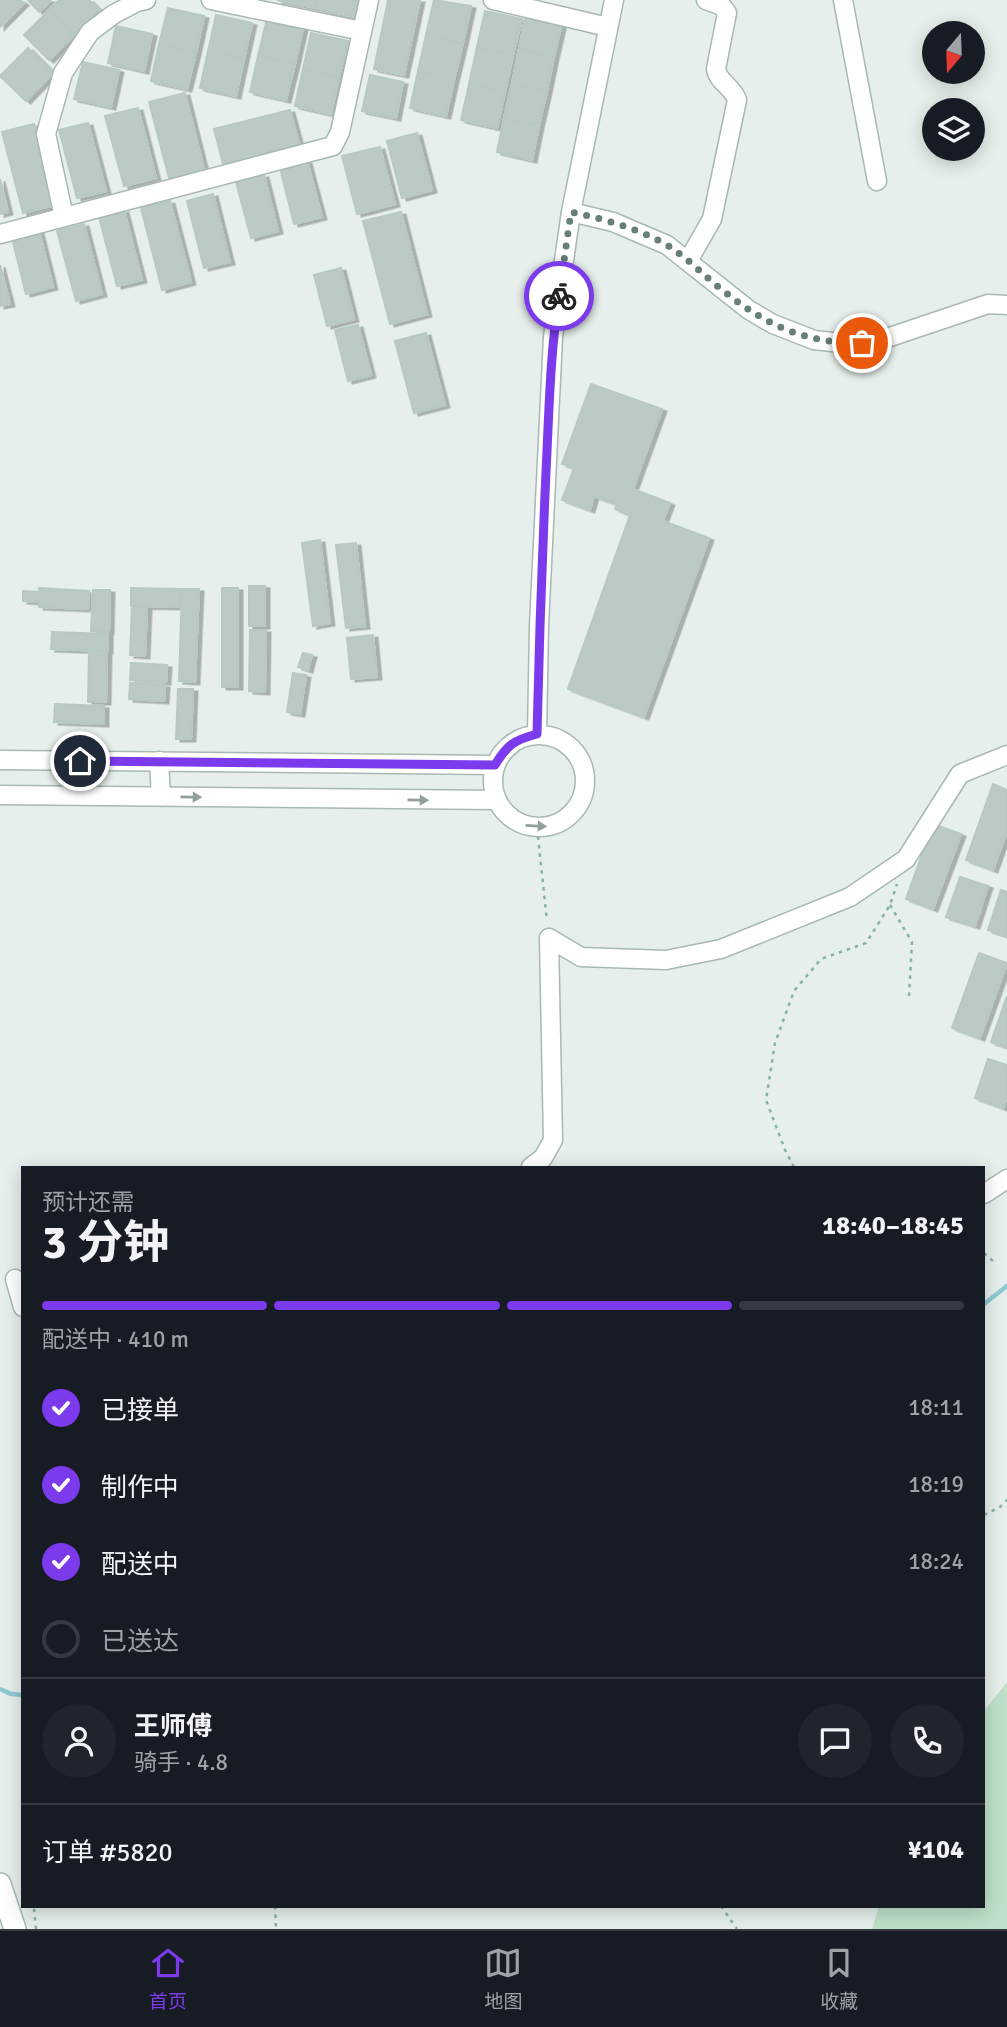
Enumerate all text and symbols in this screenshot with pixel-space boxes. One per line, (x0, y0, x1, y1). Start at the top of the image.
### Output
north arrow (922, 21, 985, 84)
map controls (922, 21, 985, 161)
button: layers (922, 98, 985, 161)
courier (524, 261, 594, 331)
icon: bike (540, 277, 578, 315)
pin (832, 313, 892, 373)
icon: bag (843, 324, 881, 362)
pin (50, 731, 110, 791)
icon: home (61, 742, 99, 780)
one-way arrow (180, 791, 202, 803)
one-way arrow (407, 794, 429, 805)
one-way arrow (525, 820, 547, 831)
text: 预计还需 (42, 1188, 134, 1217)
text: 18:40–18:45 (822, 1210, 964, 1242)
text: 3 分钟 (42, 1215, 169, 1271)
text: 配送中 · 410 m (42, 1325, 189, 1354)
icon: check (42, 1389, 80, 1427)
text: 18:11 (908, 1393, 964, 1422)
text: 已接单 (101, 1395, 179, 1427)
icon: check (42, 1466, 80, 1504)
text: 18:19 (908, 1470, 964, 1499)
text: 制作中 (101, 1472, 179, 1504)
icon: check (42, 1543, 80, 1581)
text: 18:24 (908, 1547, 964, 1576)
text: 配送中 (101, 1549, 179, 1581)
text: 已送达 (101, 1626, 179, 1658)
button: person (42, 1704, 116, 1778)
button: chat (798, 1704, 872, 1778)
button: phone (890, 1704, 964, 1778)
text: 王师傅 (134, 1711, 212, 1743)
text: 骑手 · 4.8 (134, 1748, 228, 1777)
text: ¥104 (908, 1834, 964, 1866)
text: 订单 #5820 (42, 1837, 173, 1869)
tab: 首页 (149, 1944, 187, 2014)
tab: 地图 (484, 1944, 522, 2014)
tab: 收藏 (820, 1944, 858, 2014)

